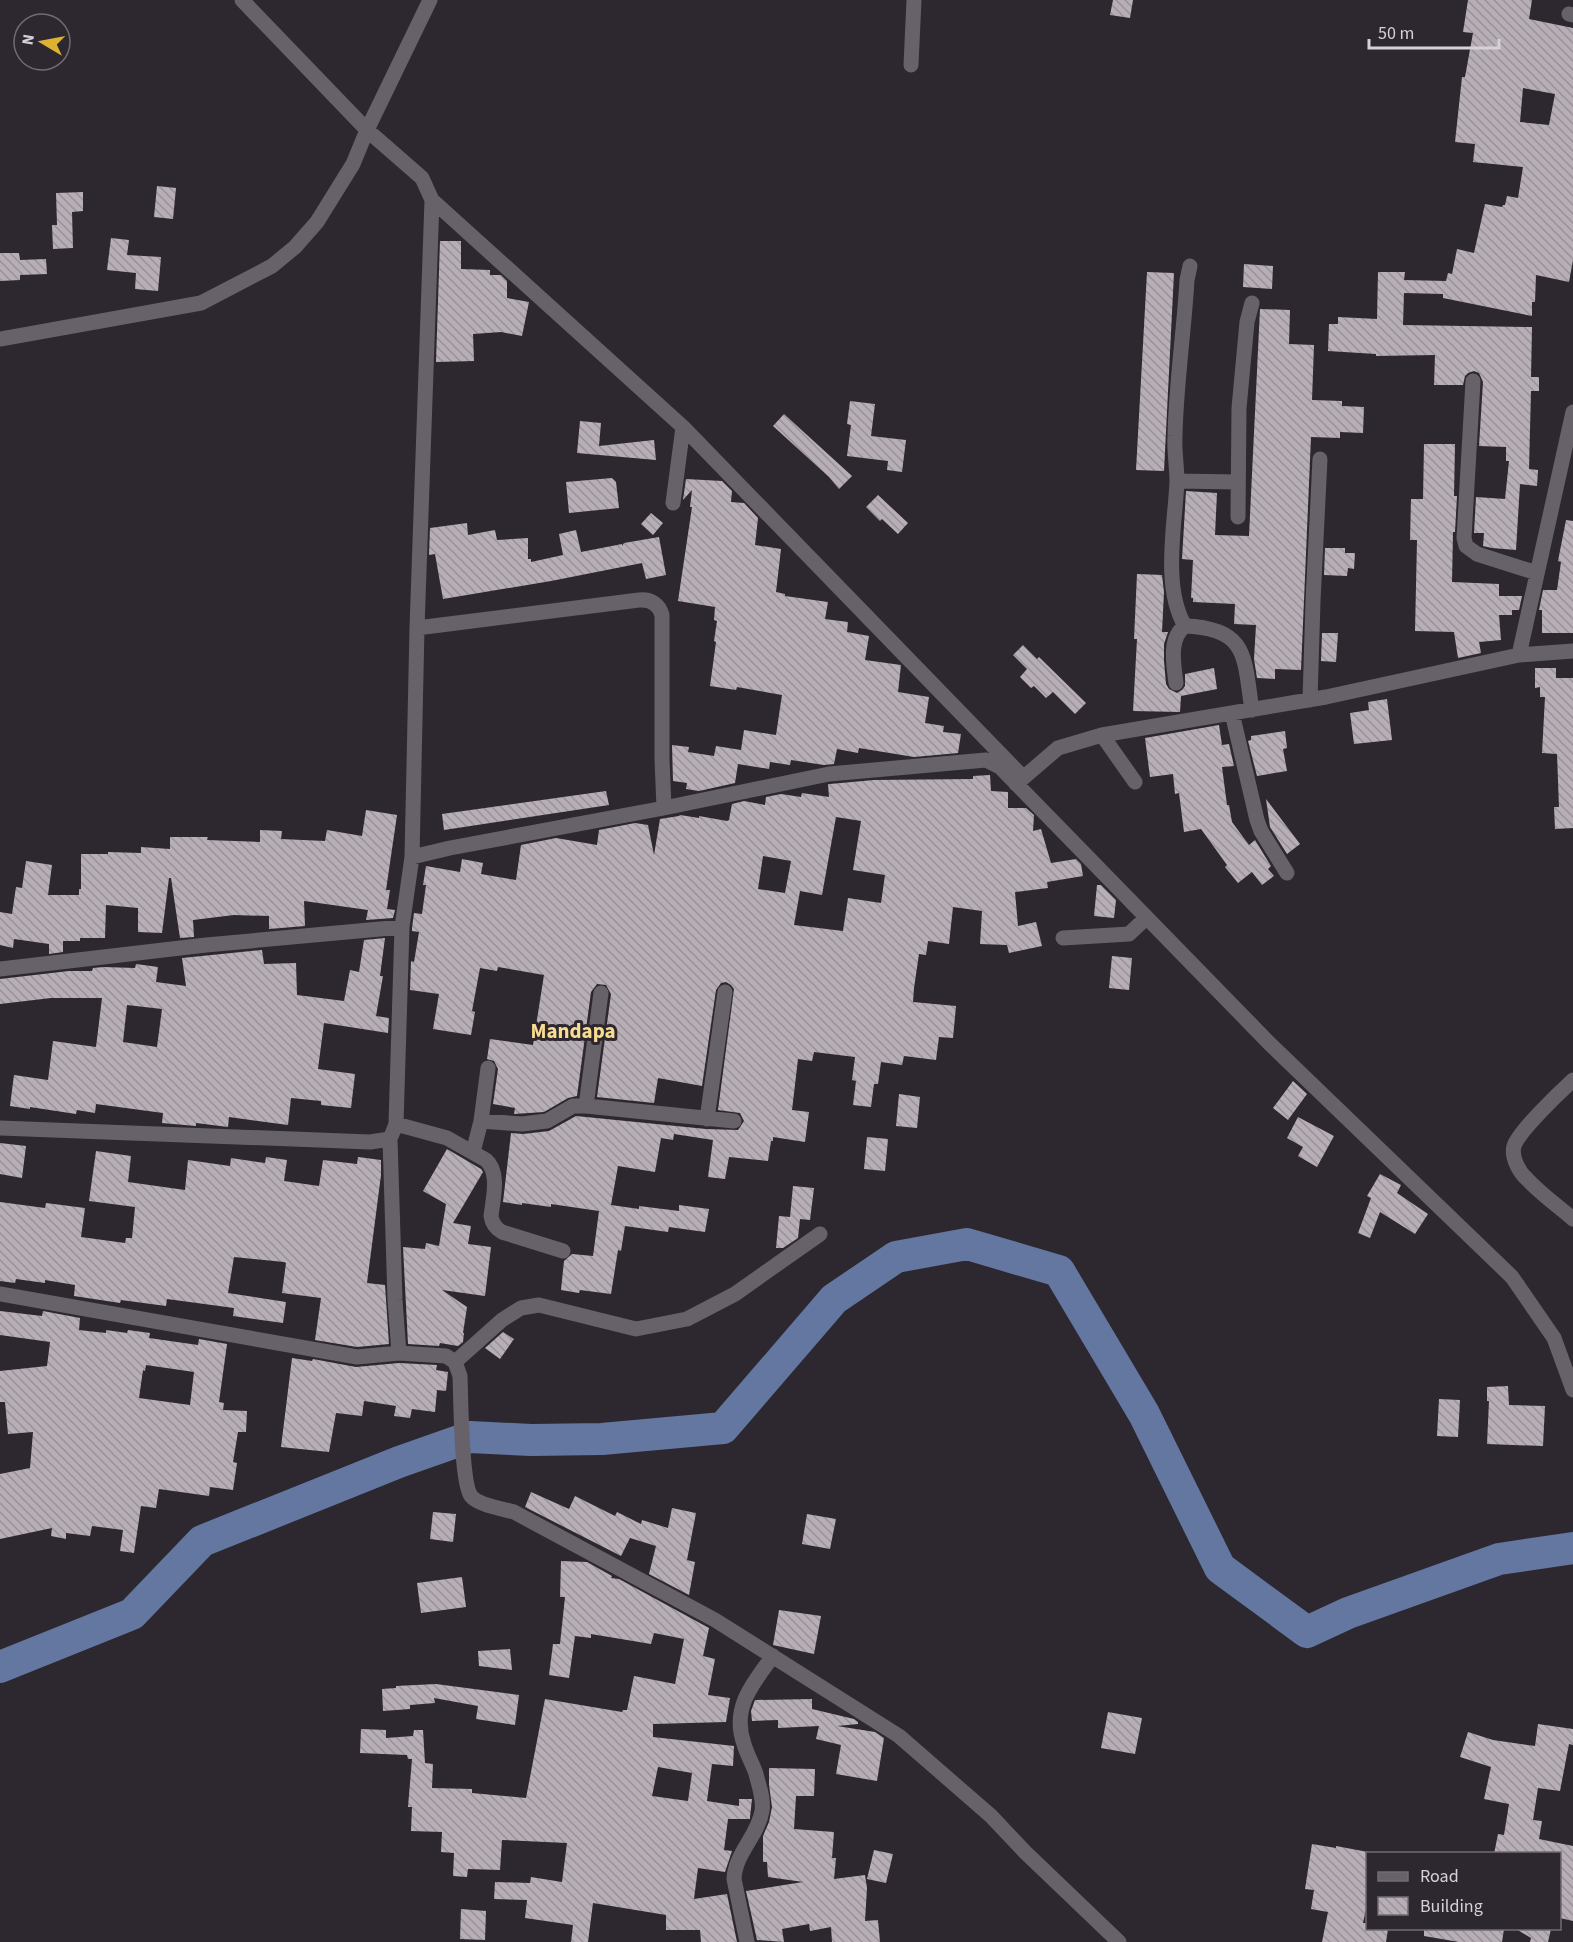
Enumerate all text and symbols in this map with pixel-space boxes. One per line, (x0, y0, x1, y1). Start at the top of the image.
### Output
north arrow (12, 12, 72, 72)
scale bar (1369, 12, 1500, 50)
text: 50 m (1378, 21, 1414, 46)
text: N (16, 32, 40, 47)
district label: Mandapa (530, 1016, 616, 1046)
legend (1366, 1852, 1561, 1930)
text: Road (1420, 1864, 1459, 1889)
text: Building (1420, 1894, 1483, 1919)

